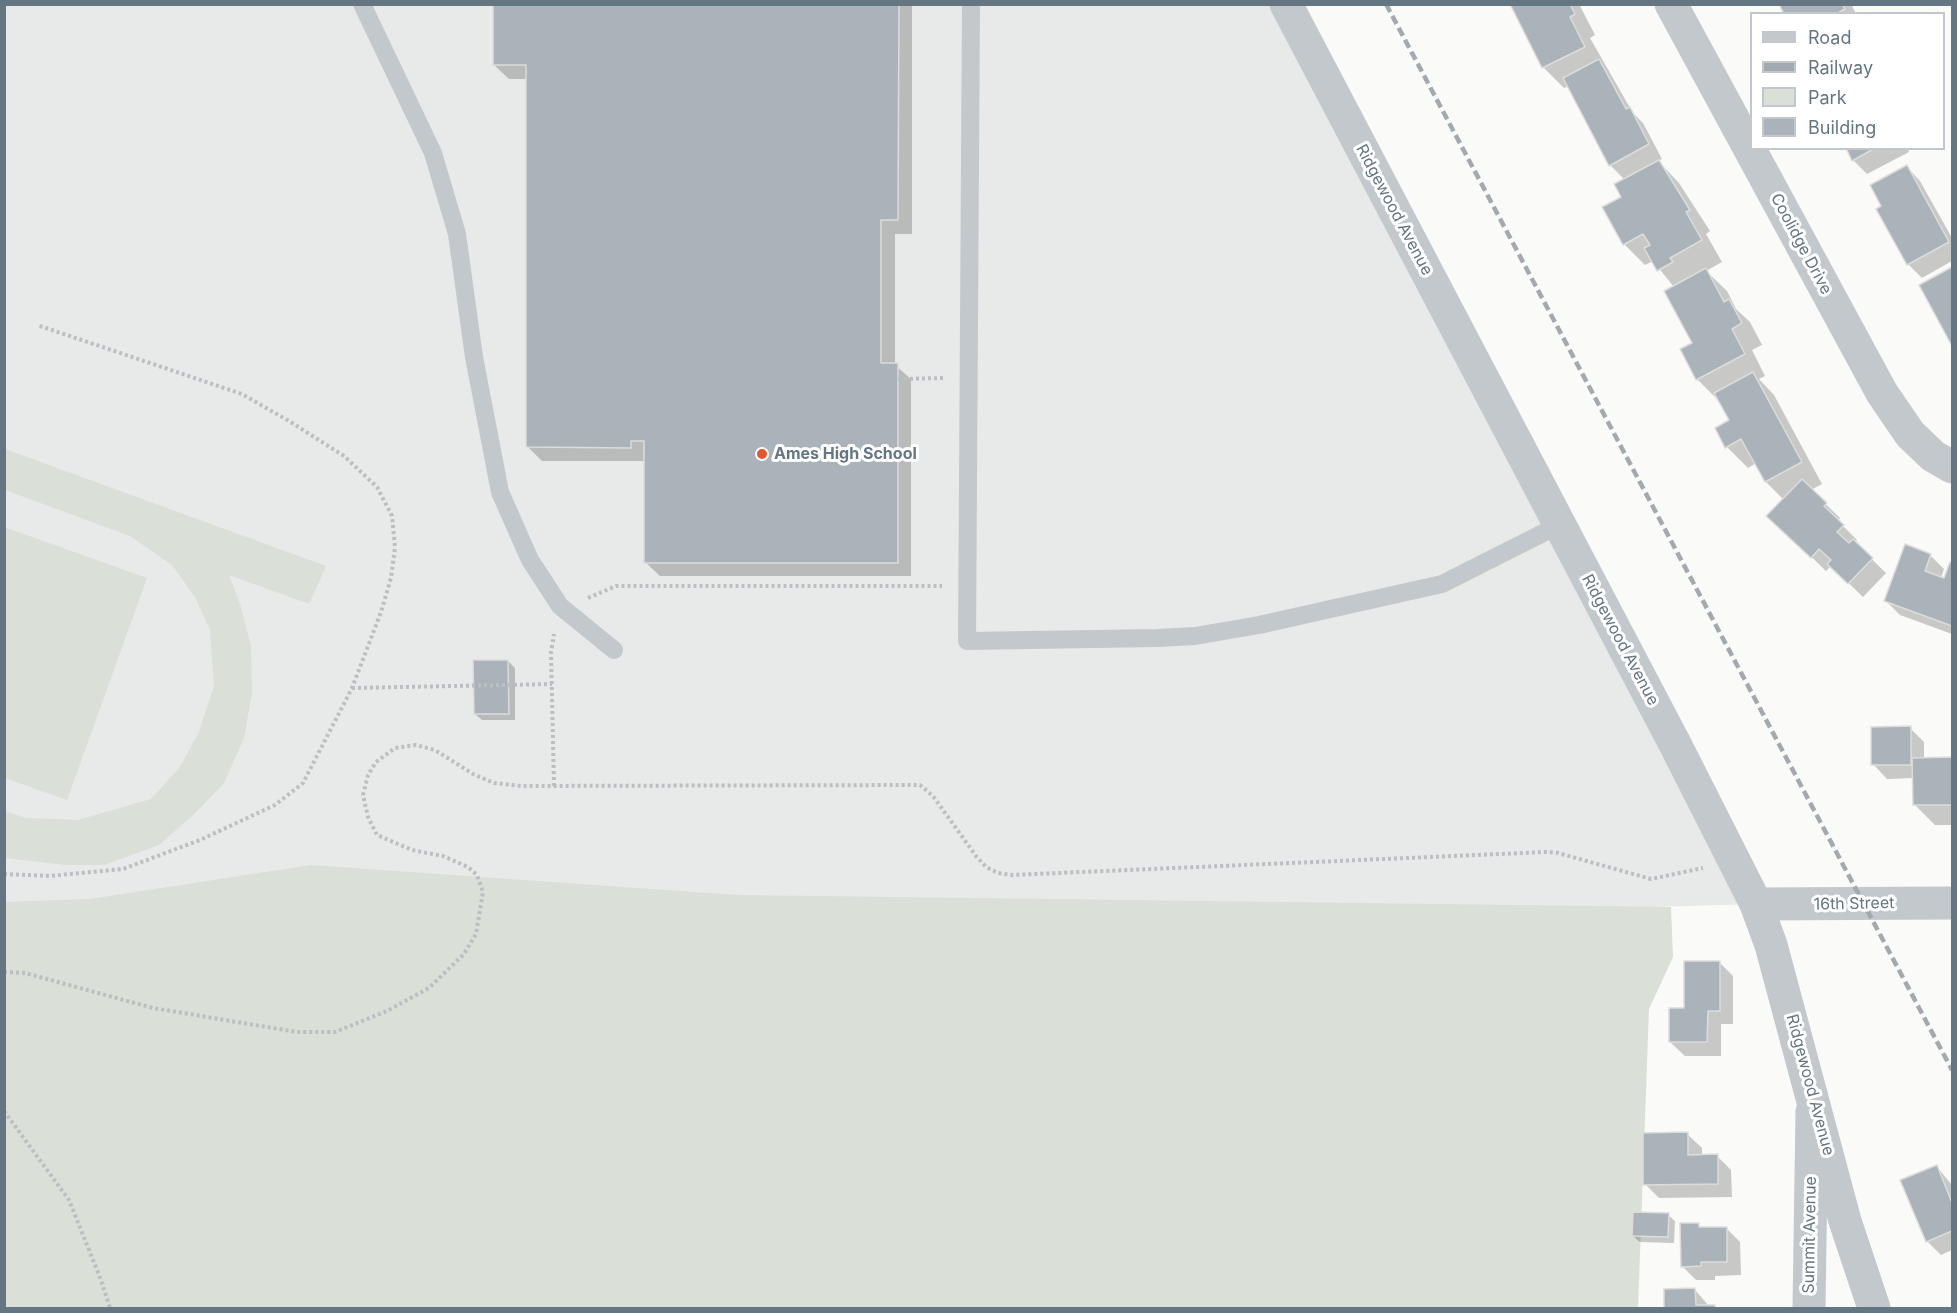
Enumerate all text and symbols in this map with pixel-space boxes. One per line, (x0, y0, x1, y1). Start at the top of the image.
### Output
legend (1750, 12, 1945, 150)
text: Road (1808, 27, 1851, 48)
text: Railway (1808, 57, 1873, 78)
text: Park (1808, 87, 1847, 108)
text: Building (1808, 117, 1876, 138)
street label: Ridgewood Avenue (1351, 141, 1437, 279)
street label: Coolidge Drive (1766, 190, 1836, 298)
place label: Ames High School (774, 444, 917, 464)
marker: Ames High School (755, 447, 769, 461)
street label: Ridgewood Avenue (1577, 571, 1663, 709)
street label: 16th Street (1813, 894, 1895, 914)
street label: Ridgewood Avenue (1782, 1012, 1838, 1158)
street label: Summit Avenue (1799, 1176, 1821, 1294)

